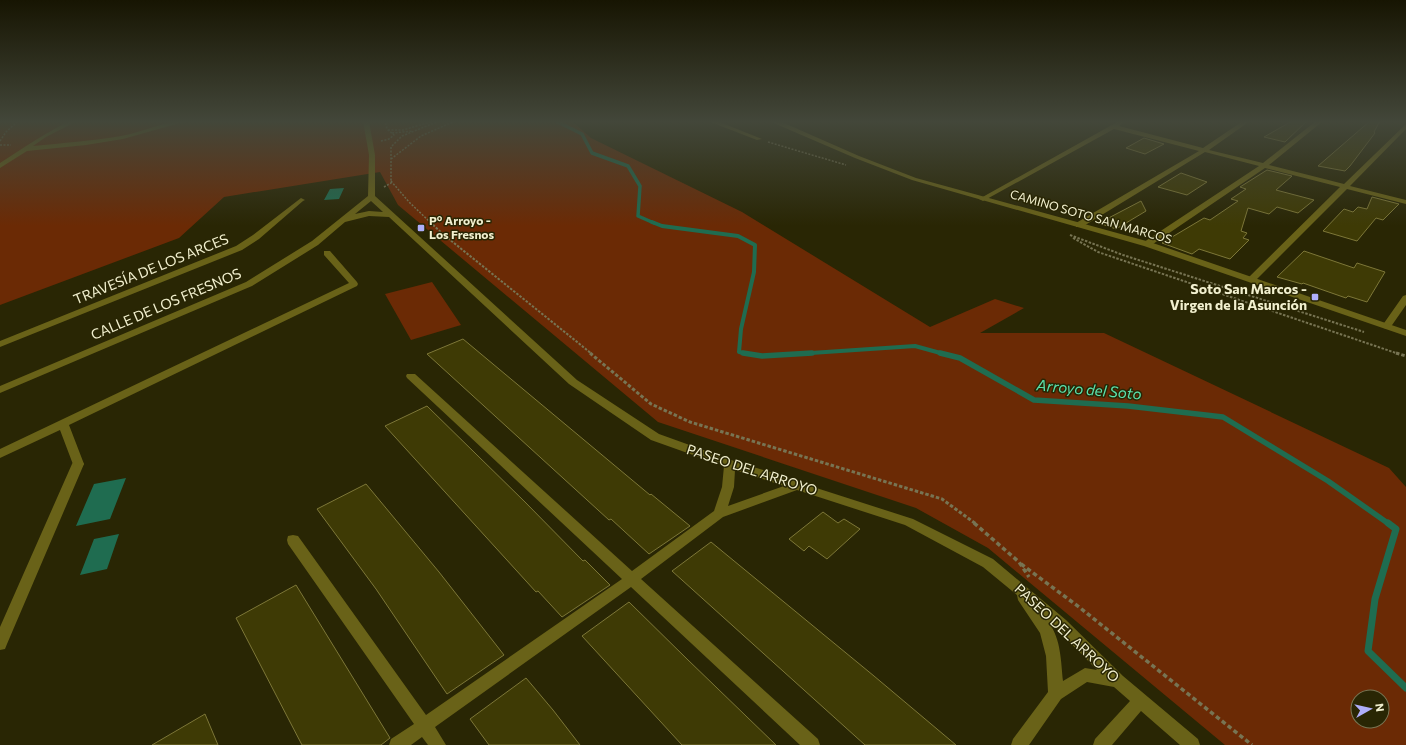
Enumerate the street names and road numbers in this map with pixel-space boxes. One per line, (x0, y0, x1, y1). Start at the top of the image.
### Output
street label: CAMINO SOTO SAN MARCOS (1009, 186, 1174, 246)
street label: TRAVESÍA DE LOS ARCES (71, 230, 231, 307)
street label: CALLE DE LOS FRESNOS (88, 264, 244, 343)
street label: PASEO DEL ARROYO (684, 440, 820, 499)
street label: PASEO DEL ARROYO (1012, 580, 1123, 686)

